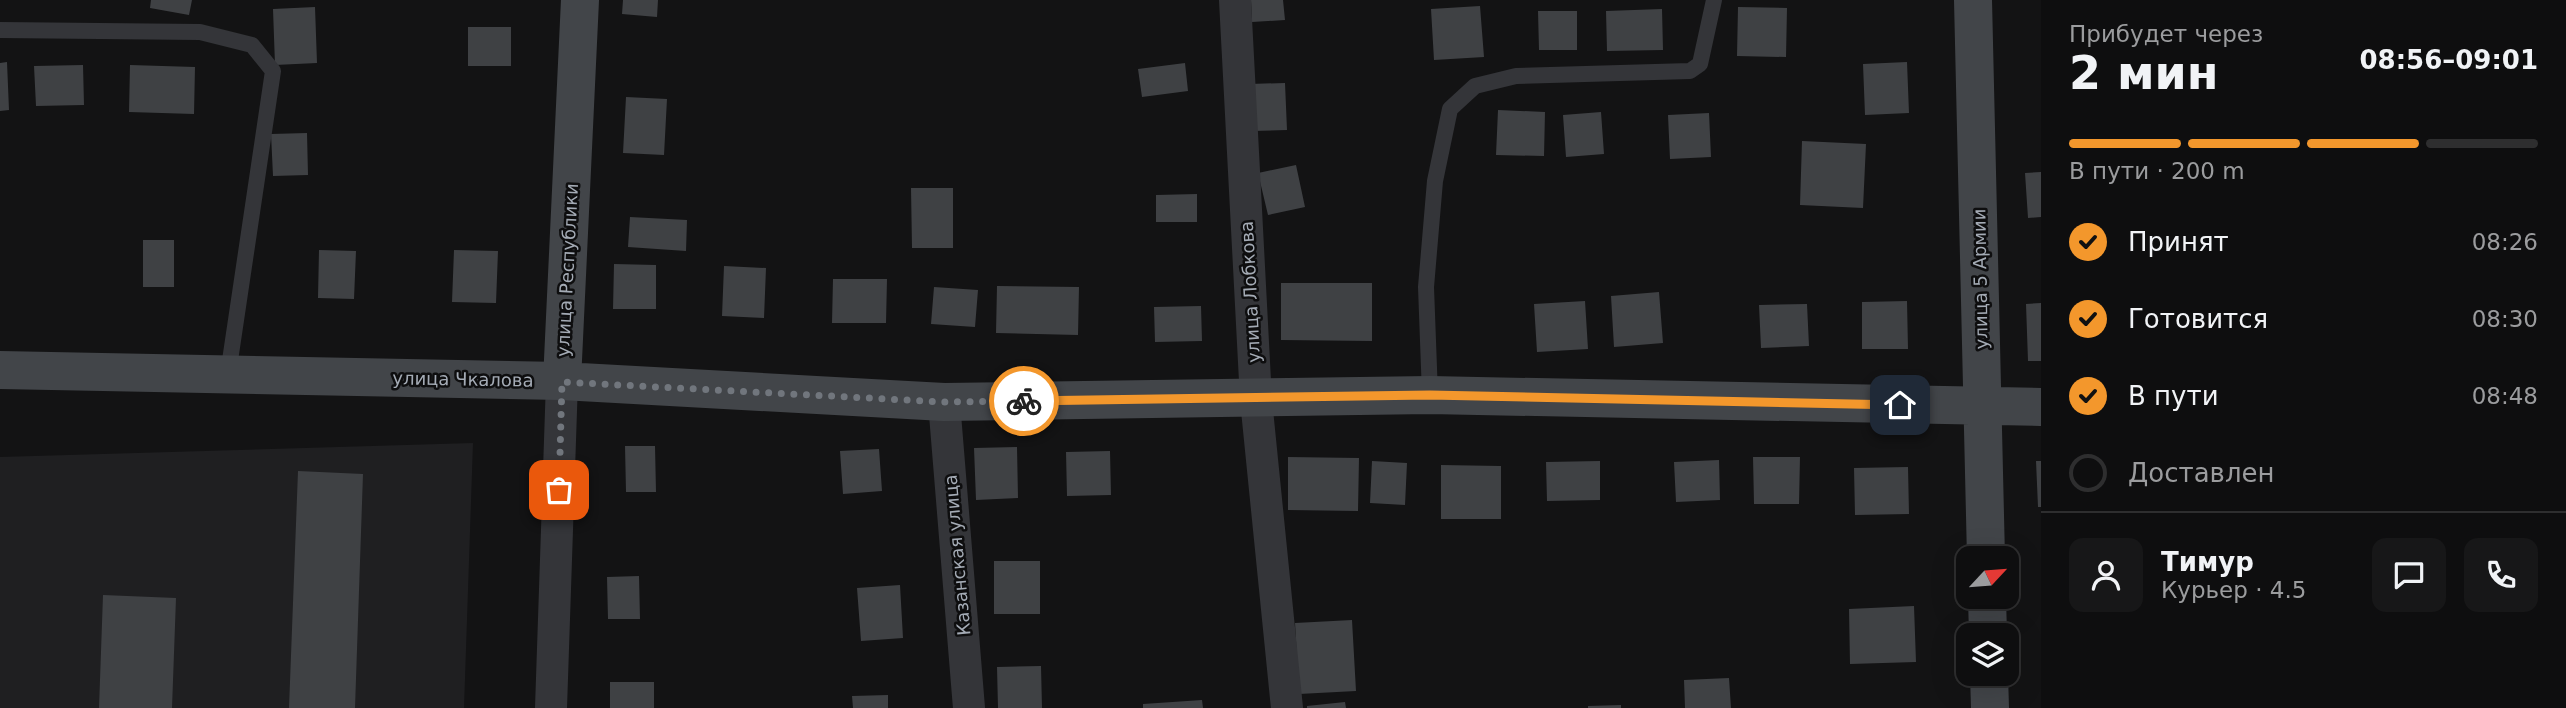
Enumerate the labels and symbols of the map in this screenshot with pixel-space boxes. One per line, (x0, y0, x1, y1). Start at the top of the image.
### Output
street label: улица Республики (552, 183, 582, 357)
street label: улица 5 Армии (1968, 208, 1992, 350)
street label: улица Лобкова (1236, 221, 1264, 363)
courier (989, 366, 1059, 436)
street label: улица Чкалова (392, 367, 534, 391)
pin (1870, 375, 1930, 435)
pin (529, 460, 589, 520)
street label: Казанская улица (939, 474, 975, 636)
north arrow (1956, 546, 2020, 609)

